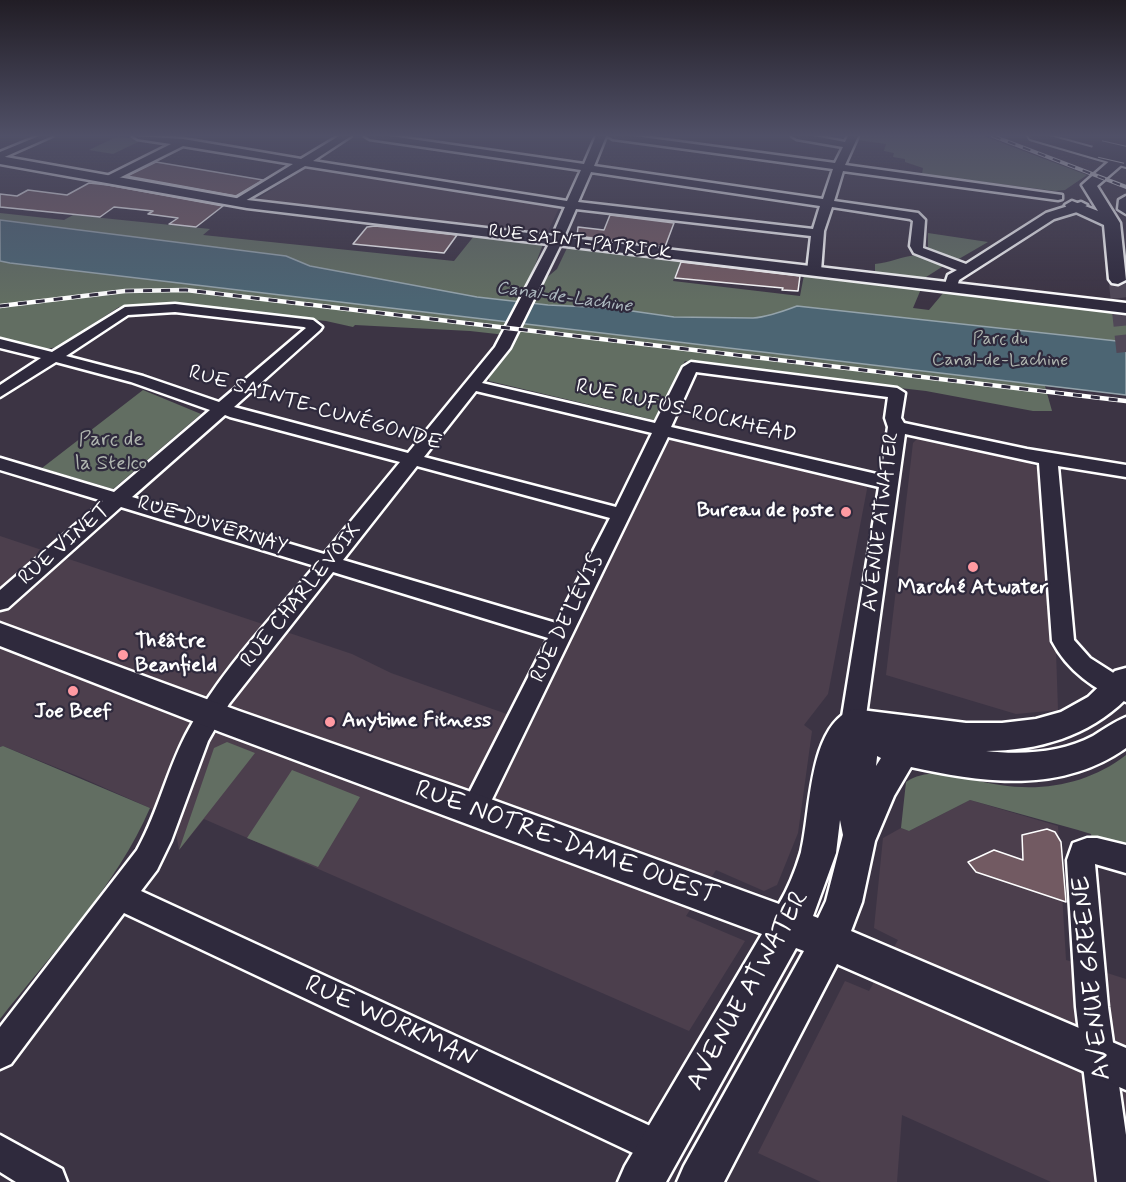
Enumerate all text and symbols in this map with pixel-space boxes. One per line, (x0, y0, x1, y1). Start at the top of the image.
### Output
street label: RUE SAINT-PATRICK (487, 221, 673, 265)
water label: Canal-de-Lachine (495, 278, 633, 318)
park label: Parc du Canal-de-Lachine (932, 329, 1068, 372)
street label: RUE SAINTE-CUNÉGONDE (185, 361, 445, 457)
street label: RUE RUFUS-ROCKHEAD (573, 374, 799, 450)
park label: Parc de la Stelco (75, 428, 147, 478)
street label: AVENUE ATWATER (858, 431, 906, 613)
street label: RUE DUVERNAY (134, 491, 290, 561)
street label: RUE VINET (14, 498, 116, 592)
place label: Bureau de poste (697, 499, 834, 525)
marker: Bureau de poste (839, 505, 853, 519)
street label: RUE CHARLEVOIX (236, 519, 368, 673)
street label: RUE DE LÉVIS (526, 551, 610, 687)
marker: Marché Atwater (966, 560, 980, 574)
place label: Marché Atwater (898, 576, 1048, 602)
place label: Théâtre Beanfield (135, 630, 217, 680)
marker: Théâtre Beanfield (116, 648, 130, 662)
marker: Joe Beef (66, 684, 80, 698)
place label: Joe Beef (34, 700, 112, 726)
place label: Anytime Fitness (342, 709, 491, 735)
marker: Anytime Fitness (323, 715, 337, 729)
street label: RUE NOTRE-DAME OUEST (410, 775, 722, 913)
street label: AVENUE GREENE (1067, 874, 1119, 1082)
street label: AVENUE ATWATER (681, 886, 817, 1096)
street label: RUE WORKMAN (299, 970, 481, 1076)

